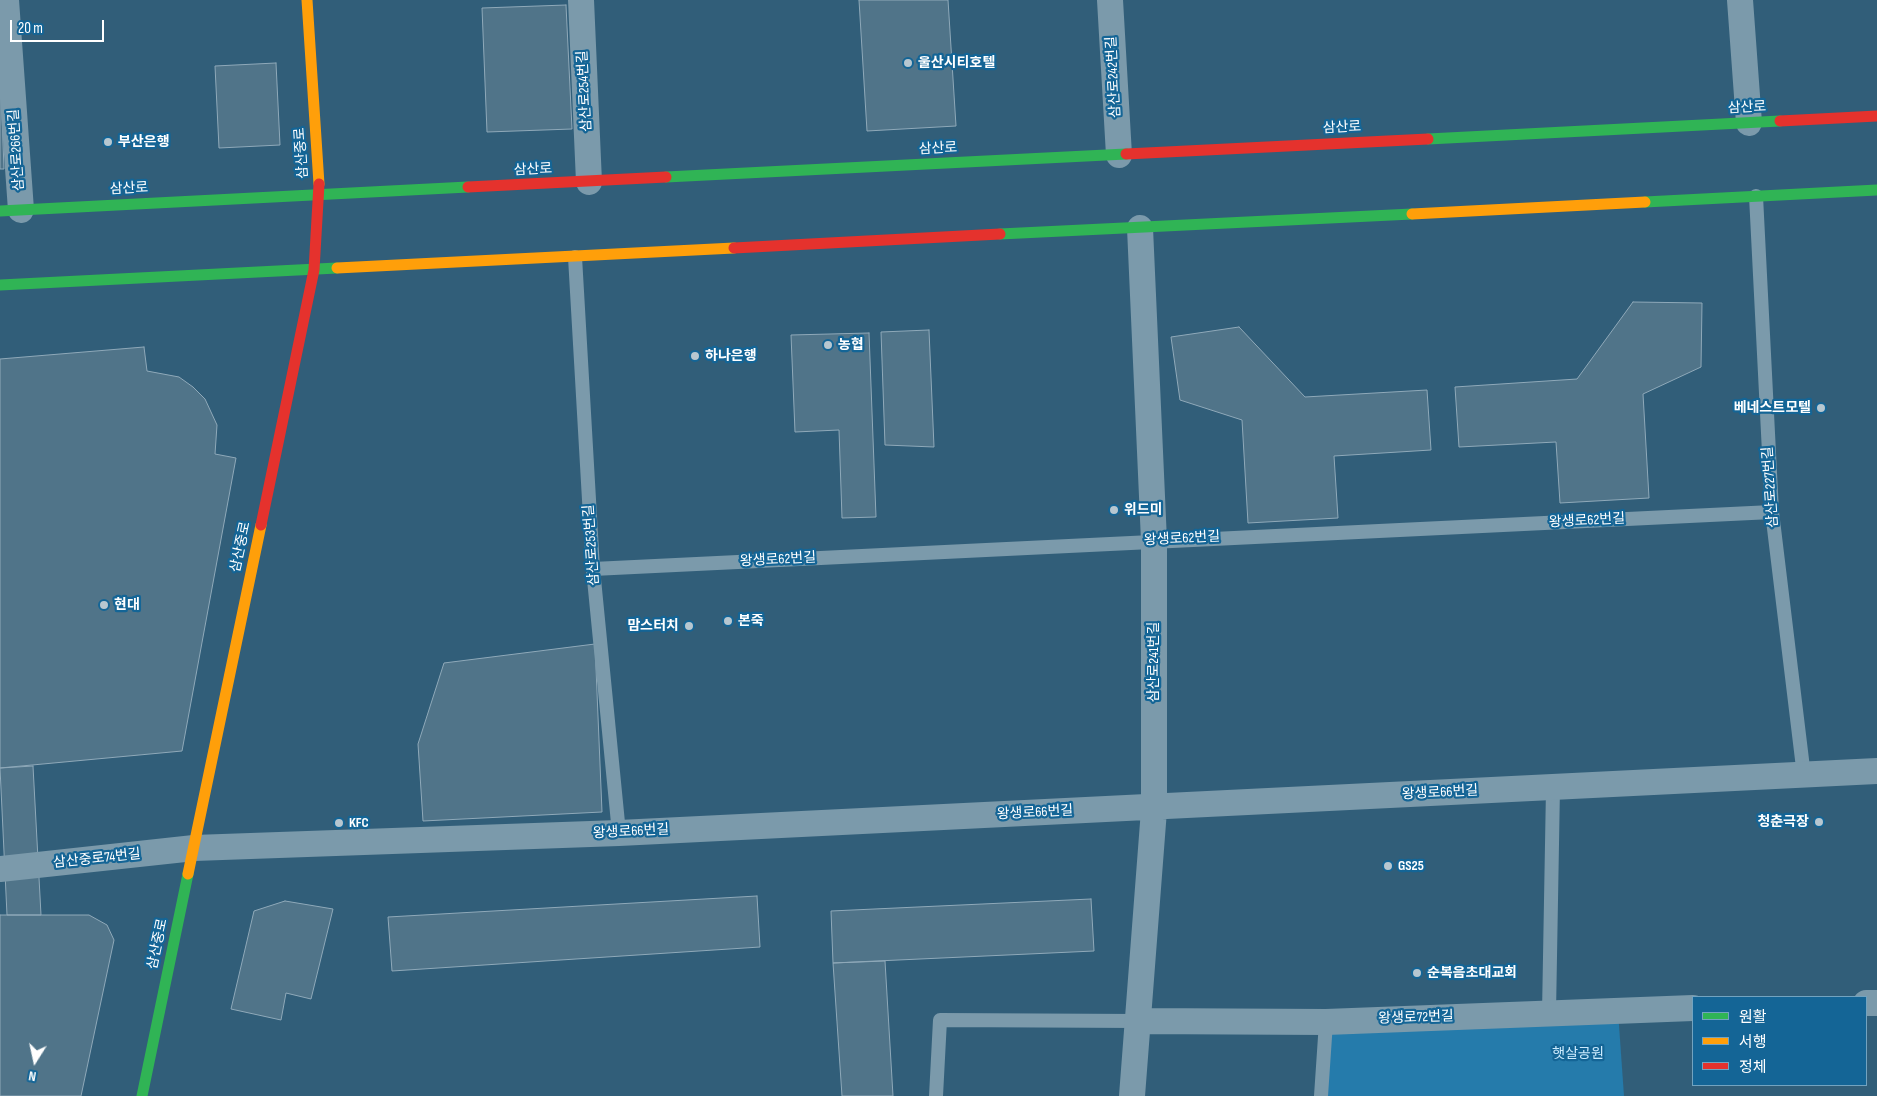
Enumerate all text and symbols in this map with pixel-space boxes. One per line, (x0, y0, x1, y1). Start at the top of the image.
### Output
scale bar (12, 10, 106, 42)
text: 20 m (18, 19, 43, 38)
street label: 삼산로242번길 (1103, 36, 1125, 118)
street label: 삼산로254번길 (574, 50, 596, 132)
place label: 울산시티호텔 (918, 55, 995, 71)
marker: 울산시티호텔 (902, 57, 914, 69)
street label: 삼산로 (1727, 99, 1767, 117)
street label: 삼산로266번길 (6, 108, 28, 192)
street label: 삼산로 (1322, 119, 1362, 137)
street label: 삼산중로 (292, 127, 312, 179)
place label: 부산은행 (118, 134, 170, 150)
marker: 부산은행 (102, 136, 114, 148)
street label: 삼산로 (918, 140, 958, 158)
street label: 삼산로 (513, 161, 553, 179)
street label: 삼산로 (109, 180, 149, 198)
place label: 농협 (838, 337, 864, 353)
marker: 농협 (822, 339, 834, 351)
place label: 하나은행 (705, 348, 757, 364)
marker: 하나은행 (689, 350, 701, 362)
place label: 베네스트모텔 (1734, 400, 1811, 416)
marker: 베네스트모텔 (1815, 402, 1827, 414)
street label: 삼산로227번길 (1760, 446, 1782, 528)
place label: 위드미 (1124, 502, 1163, 518)
street label: 삼산로253번길 (581, 504, 603, 586)
marker: 위드미 (1108, 504, 1120, 516)
street label: 왕생로62번길 (1548, 511, 1626, 531)
street label: 삼산중로 (227, 520, 255, 574)
street label: 왕생로62번길 (1143, 529, 1221, 549)
street label: 왕생로62번길 (739, 550, 817, 570)
place label: 현대 (114, 597, 140, 613)
marker: 현대 (98, 599, 110, 611)
place label: 본죽 (738, 613, 764, 629)
marker: 본죽 (722, 615, 734, 627)
place label: 맘스터치 (627, 618, 679, 634)
marker: 맘스터치 (683, 620, 695, 632)
street label: 삼산로241번길 (1146, 622, 1162, 702)
street label: 왕생로66번길 (1401, 783, 1479, 803)
street label: 왕생로66번길 (996, 803, 1074, 823)
place label: 청춘극장 (1757, 814, 1809, 830)
place label: KFC (349, 815, 369, 831)
marker: 청춘극장 (1813, 816, 1825, 828)
marker: KFC (333, 817, 345, 829)
street label: 왕생로66번길 (592, 822, 670, 842)
street label: 삼산중로74번길 (52, 846, 142, 872)
place label: GS25 (1398, 858, 1424, 874)
marker: GS25 (1382, 860, 1394, 872)
street label: 삼산중로 (144, 917, 172, 971)
place label: 순복음초대교회 (1427, 965, 1517, 981)
marker: 순복음초대교회 (1411, 967, 1423, 979)
legend (1692, 996, 1867, 1086)
street label: 왕생로72번길 (1378, 1008, 1454, 1028)
text: 원활 (1739, 1008, 1767, 1027)
text: 서행 (1739, 1033, 1767, 1052)
north arrow (10, 1036, 60, 1086)
park label: 햇살공원 (1552, 1046, 1604, 1062)
text: 정체 (1739, 1058, 1767, 1077)
text: N (27, 1067, 37, 1085)

